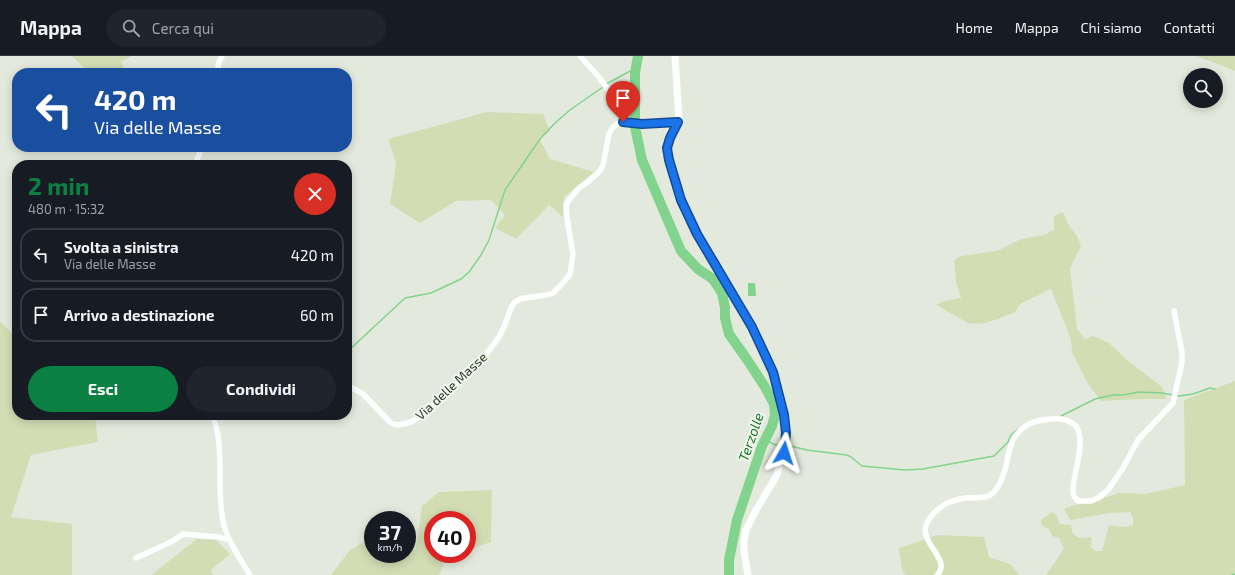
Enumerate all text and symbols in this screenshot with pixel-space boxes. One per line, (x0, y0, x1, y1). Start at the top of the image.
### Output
search box (106, 10, 386, 46)
text: Mappa (20, 16, 82, 39)
icon: search (120, 17, 142, 39)
text: Cerca qui (152, 19, 214, 37)
text: Home (956, 19, 993, 36)
text: Mappa (1015, 19, 1059, 36)
text: Chi siamo (1081, 19, 1142, 36)
text: Contatti (1164, 19, 1215, 36)
map controls (1183, 68, 1223, 108)
button: search (1183, 68, 1223, 108)
pin (606, 81, 640, 122)
text: 420 m (94, 82, 177, 116)
icon: left (28, 84, 80, 136)
icon: arrive (612, 87, 634, 109)
text: Via delle Masse (94, 116, 221, 138)
text: 2 min (28, 171, 89, 200)
button: close (294, 173, 336, 215)
text: 480 m · 15:32 (28, 201, 105, 217)
text: Svolta a sinistra (64, 238, 179, 256)
icon: left (30, 244, 52, 266)
text: 420 m (291, 246, 334, 264)
text: Via delle Masse (64, 256, 156, 272)
icon: arrive (30, 304, 52, 326)
text: Arrivo a destinazione (64, 306, 215, 324)
text: 60 m (300, 306, 334, 324)
street label: Via delle Masse (412, 349, 490, 423)
button: Esci (28, 366, 178, 412)
button: Condividi (186, 366, 336, 412)
water label: Terzolle (734, 410, 767, 463)
position arrow (763, 432, 805, 474)
speed limit sign: 40 (424, 511, 476, 563)
text: 37 (379, 520, 401, 544)
text: km/h (378, 541, 402, 553)

